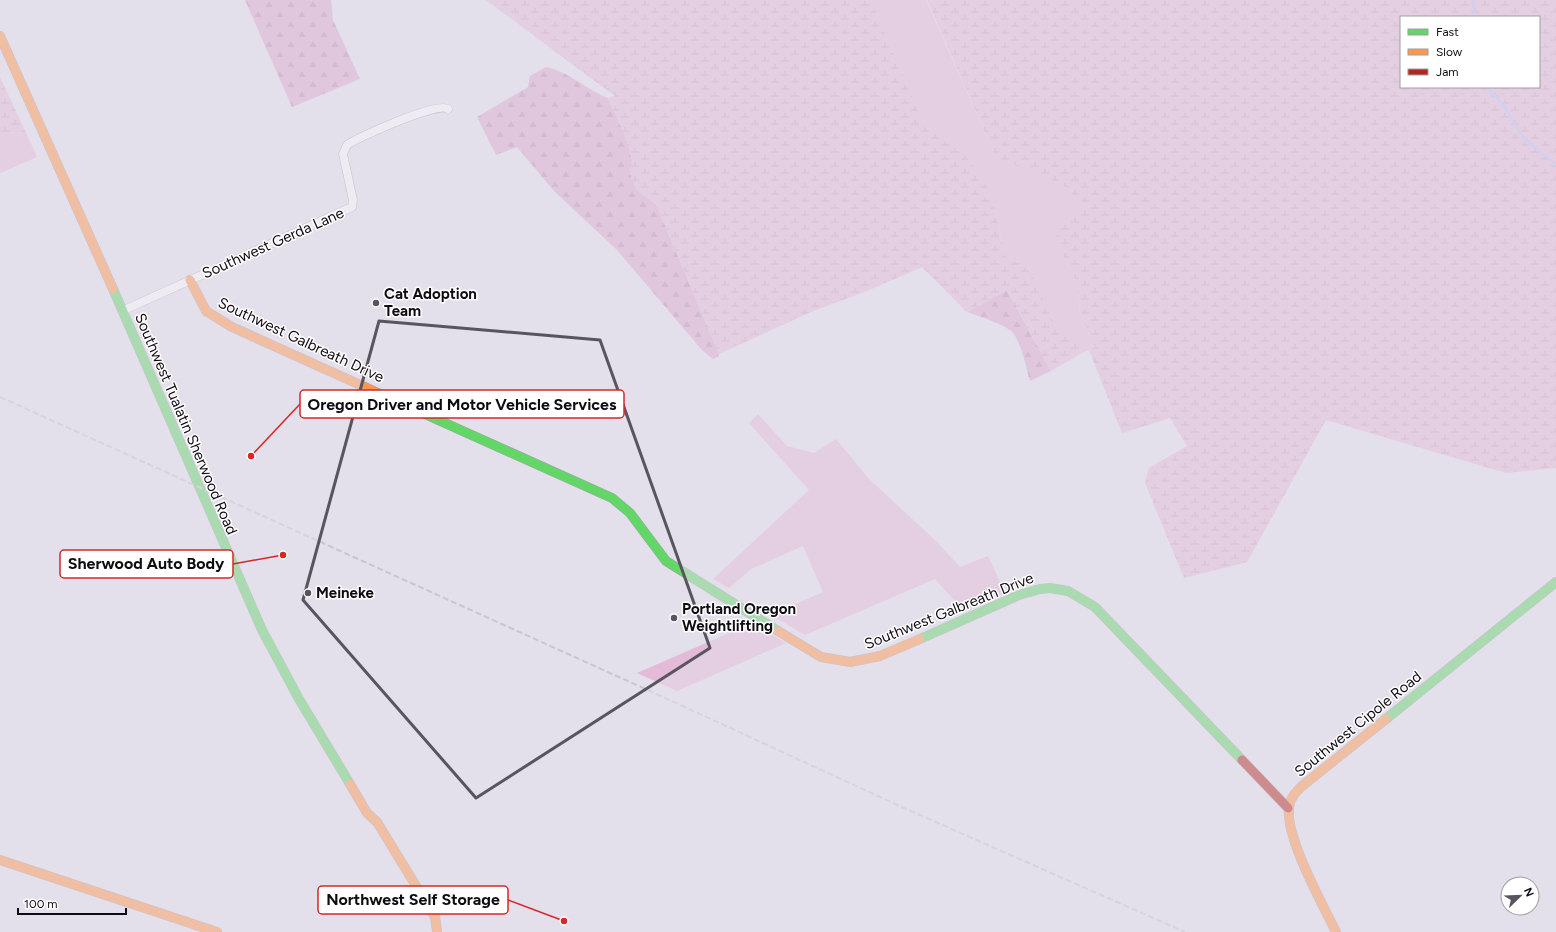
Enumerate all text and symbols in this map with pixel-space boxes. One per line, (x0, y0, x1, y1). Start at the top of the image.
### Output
legend (1400, 16, 1540, 88)
text: Fast (1436, 25, 1459, 39)
text: Slow (1436, 45, 1463, 59)
text: Jam (1436, 65, 1459, 79)
street label: Southwest Gerda Lane (199, 204, 347, 282)
place label: Cat Adoption Team (384, 285, 477, 320)
street label: Southwest Galbreath Drive (215, 294, 387, 386)
marker: Cat Adoption Team (371, 298, 381, 308)
street label: Southwest Tualatin Sherwood Road (131, 310, 241, 538)
callout: Oregon Driver and Motor Vehicle Services (300, 390, 624, 418)
text: Oregon Driver and Motor Vehicle Services (308, 395, 617, 414)
callout: Sherwood Auto Body (60, 550, 233, 578)
text: Sherwood Auto Body (68, 554, 225, 573)
street label: Southwest Galbreath Drive (862, 569, 1036, 653)
place label: Meineke (316, 584, 375, 602)
marker: Meineke (303, 588, 313, 598)
place label: Portland Oregon Weightlifting (682, 600, 796, 635)
marker: Portland Oregon Weightlifting (669, 613, 679, 623)
street label: Southwest Cipole Road (1291, 667, 1425, 781)
north arrow (1500, 876, 1540, 916)
callout: Northwest Self Storage (318, 886, 508, 914)
text: N (1521, 886, 1536, 899)
scale bar (18, 890, 126, 916)
text: Northwest Self Storage (326, 890, 500, 909)
text: 100 m (24, 897, 58, 911)

